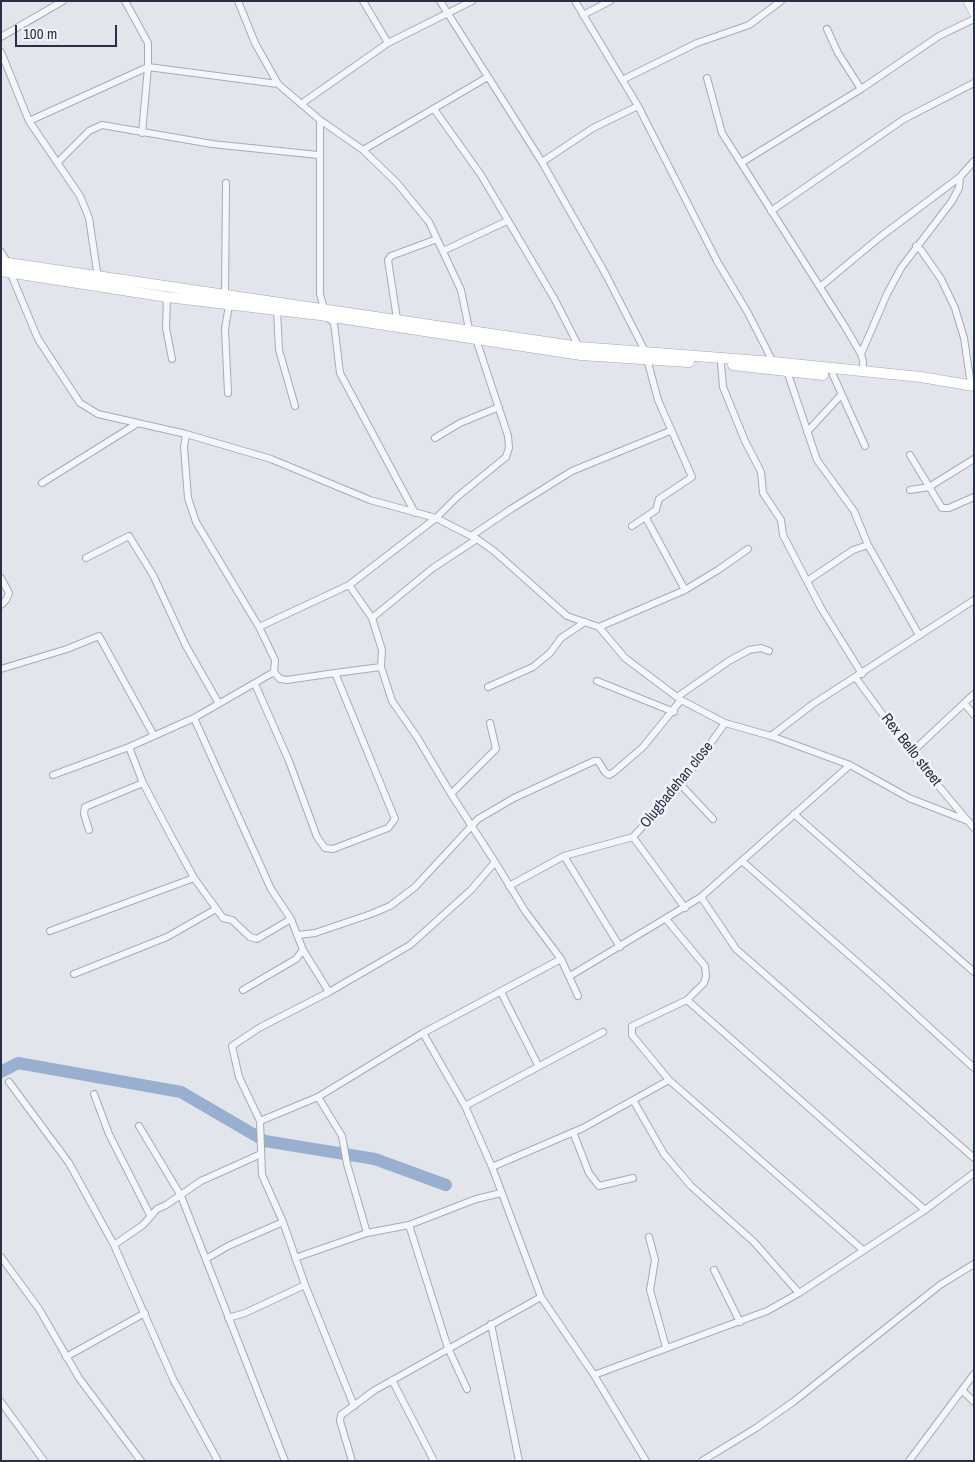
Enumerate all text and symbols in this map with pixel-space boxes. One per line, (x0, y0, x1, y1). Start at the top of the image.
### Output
scale bar (18, 15, 120, 47)
text: 100 m (23, 23, 57, 44)
street label: Rex Bello street (877, 710, 945, 790)
street label: Olugbadehan close (637, 738, 717, 832)

